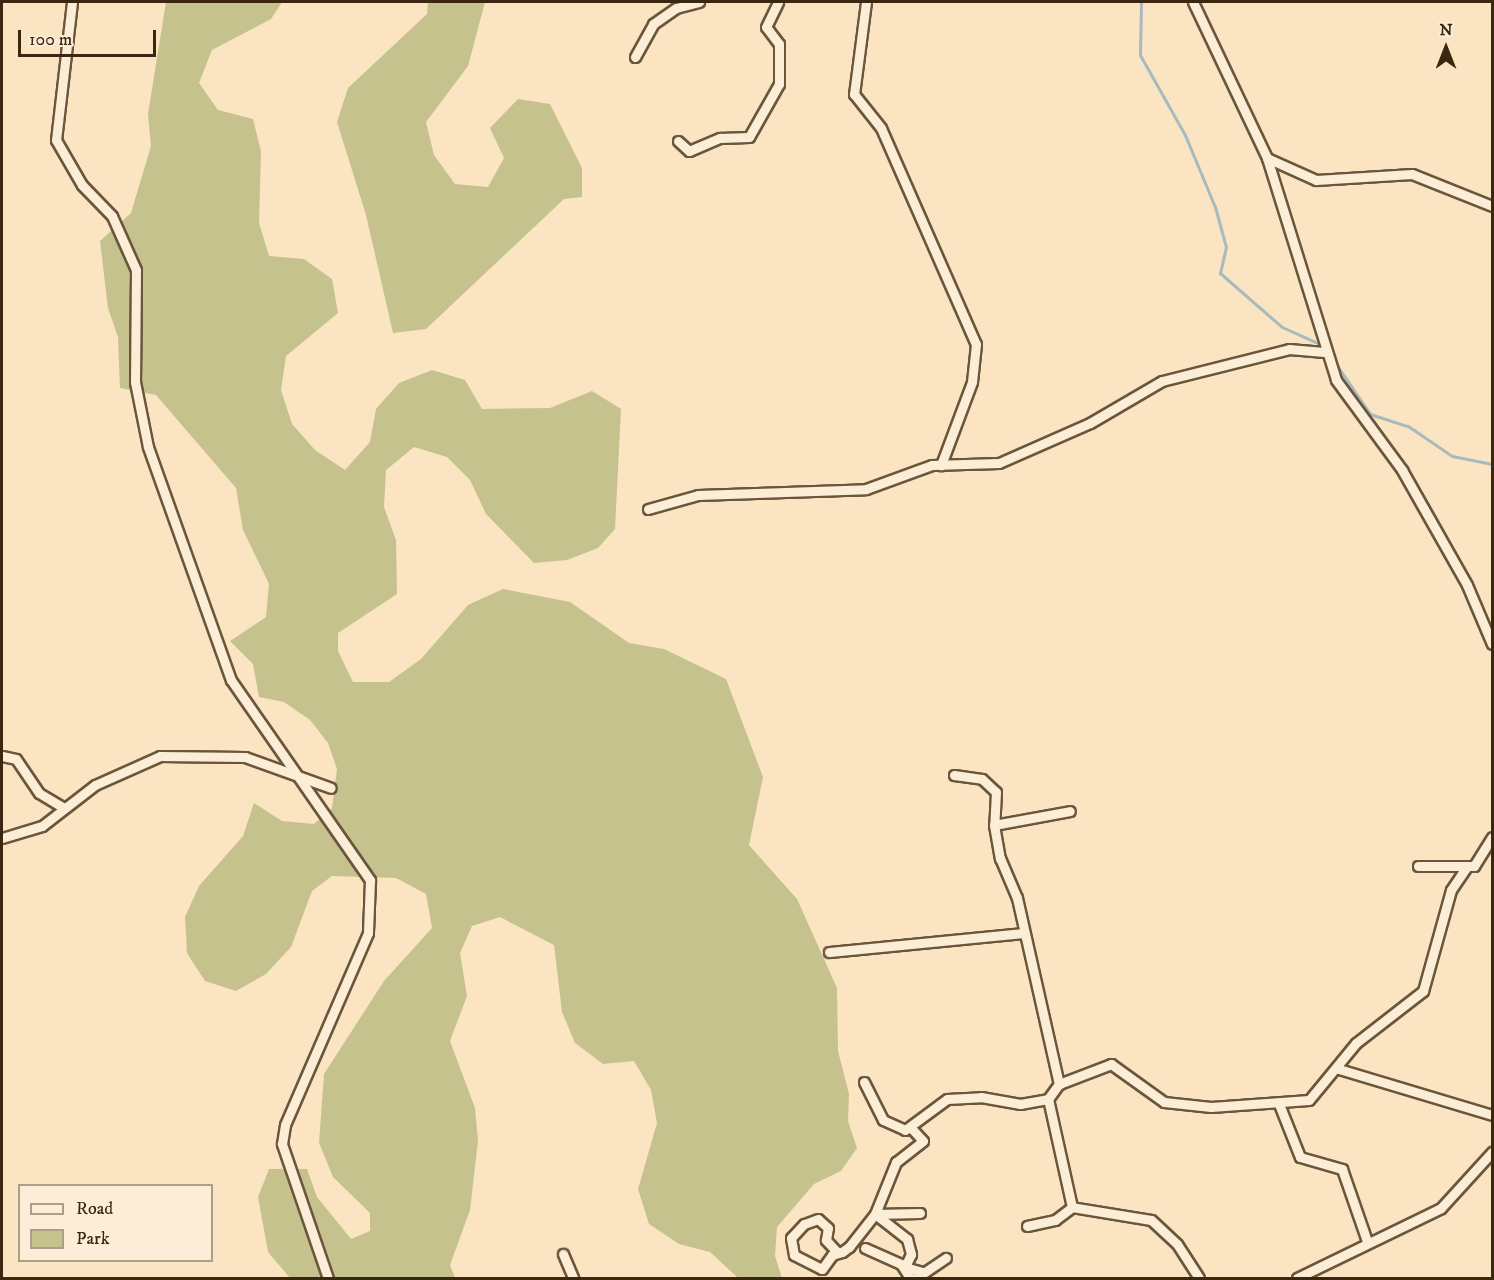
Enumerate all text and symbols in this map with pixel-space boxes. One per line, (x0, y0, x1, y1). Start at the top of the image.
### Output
scale bar (21, 18, 159, 56)
north arrow (1416, 18, 1476, 78)
text: N (1439, 20, 1453, 40)
text: 100 m (29, 29, 72, 51)
legend (18, 1184, 213, 1262)
text: Road (76, 1198, 113, 1220)
text: Park (76, 1228, 110, 1250)

